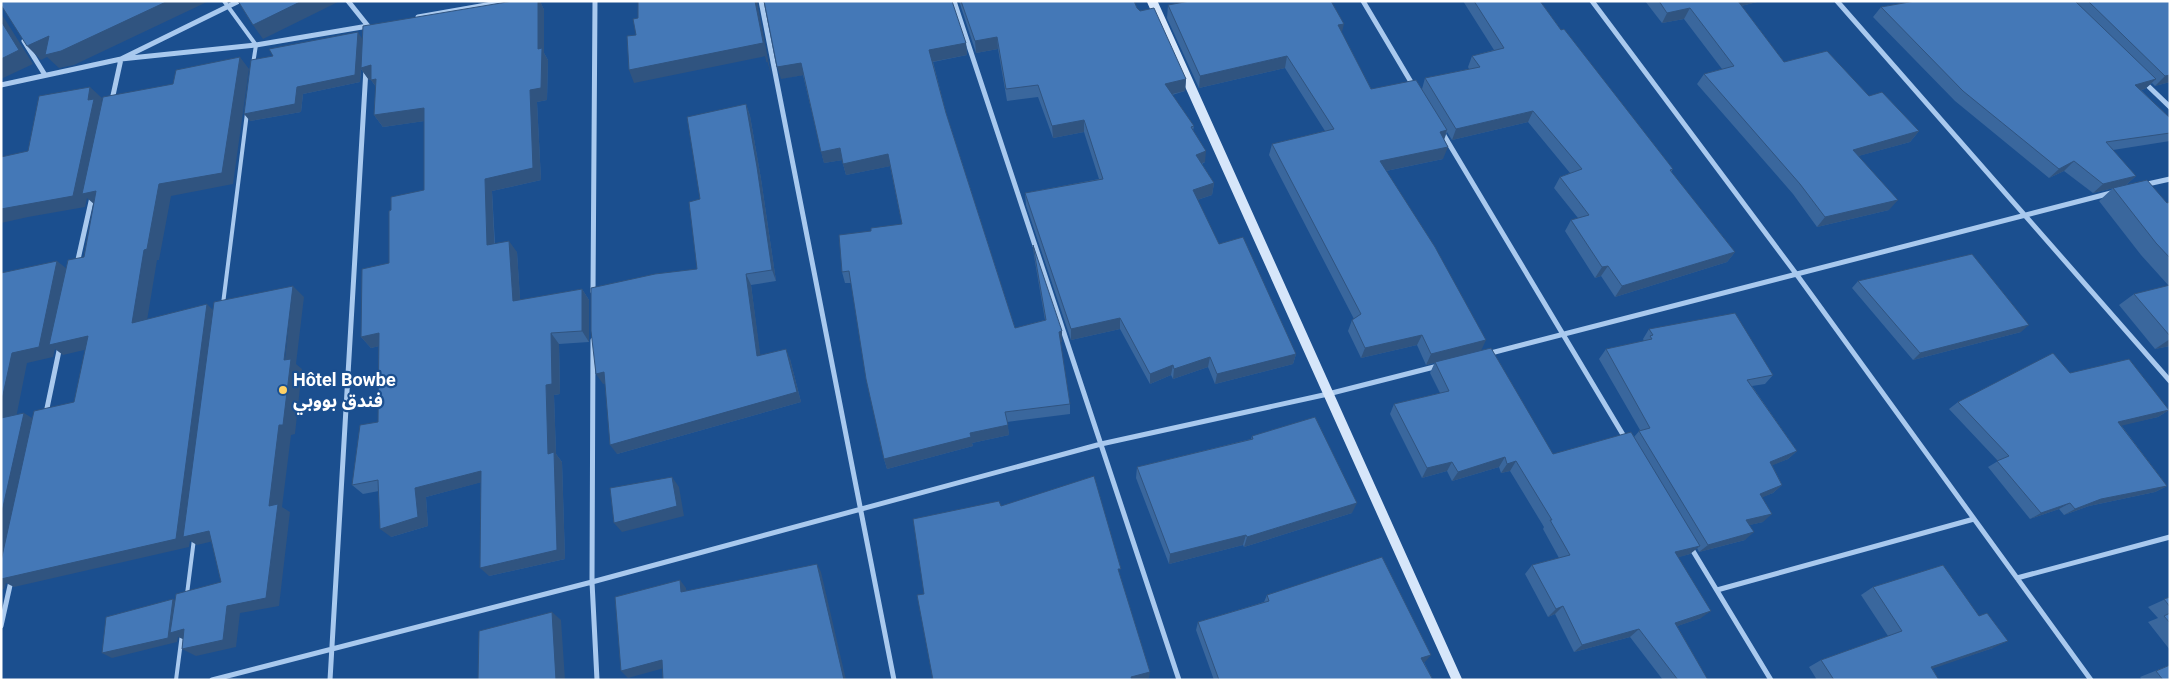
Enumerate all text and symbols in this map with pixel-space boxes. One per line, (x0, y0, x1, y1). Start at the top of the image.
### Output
place label: Hôtel Bowbe فندق بووبي (293, 369, 396, 415)
marker: Hôtel Bowbe فندق بووبي (277, 384, 289, 396)

